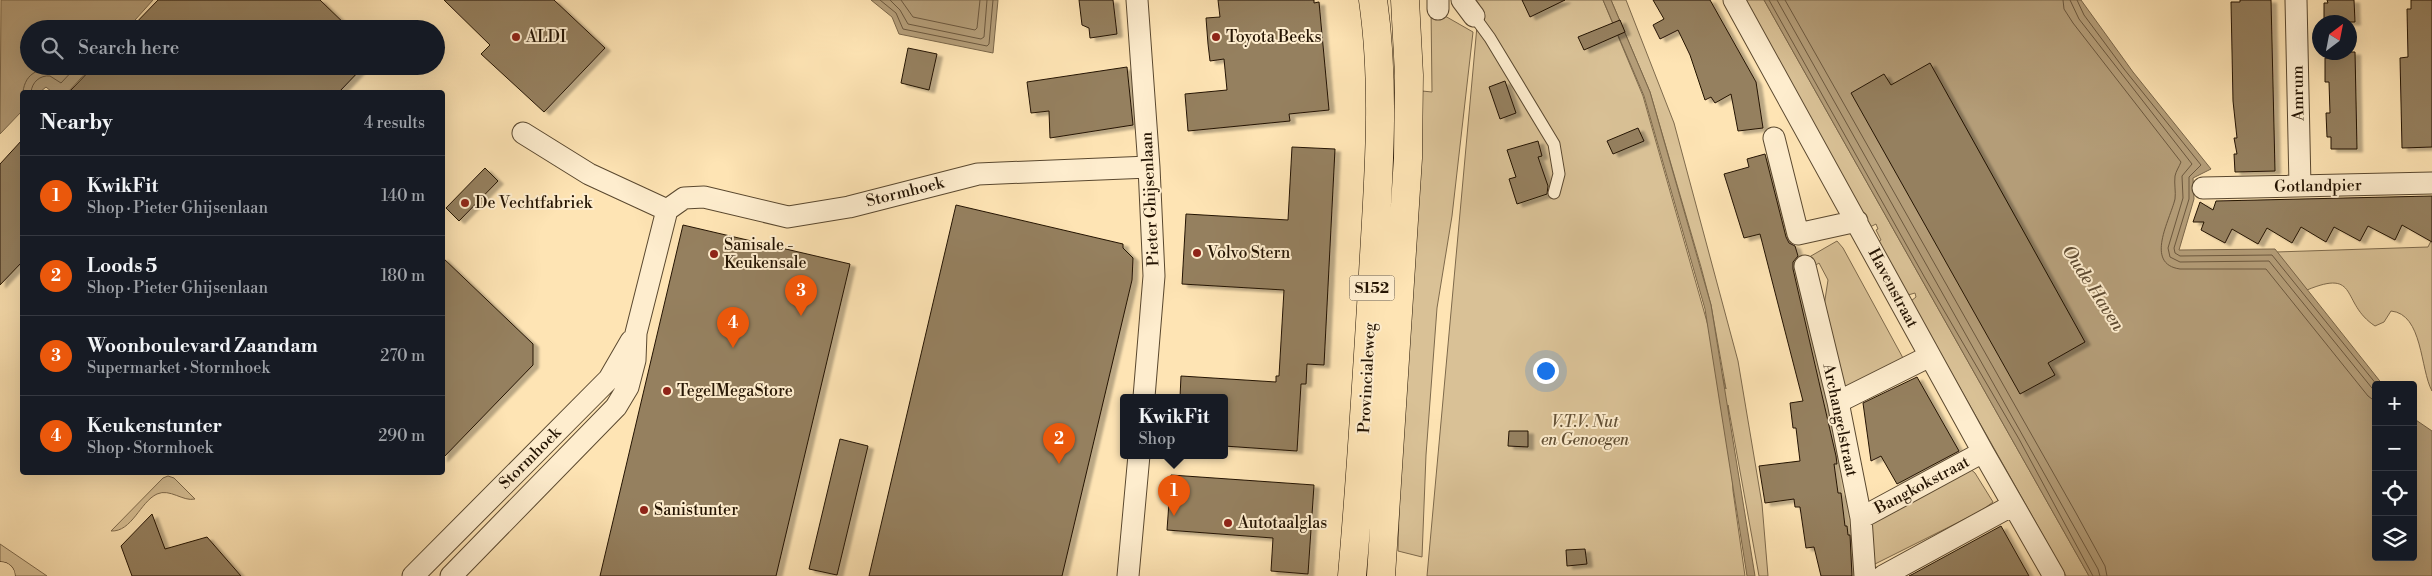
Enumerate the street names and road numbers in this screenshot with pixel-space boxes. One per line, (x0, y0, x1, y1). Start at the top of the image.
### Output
street label: Amrum (2288, 65, 2309, 122)
street label: Pieter Ghijsenlaan (1136, 131, 1164, 267)
street label: Stormhoek (864, 172, 948, 211)
street label: Gotlandpier (2274, 175, 2362, 197)
street label: Havenstraat (1864, 245, 1923, 332)
road number: S152 (1350, 276, 1394, 300)
street label: Provincialeweg (1354, 322, 1380, 434)
street label: Archangelstraat (1818, 361, 1862, 479)
street label: Stormhoek (495, 422, 566, 493)
street label: Bangkokstraat (1870, 451, 1973, 519)

